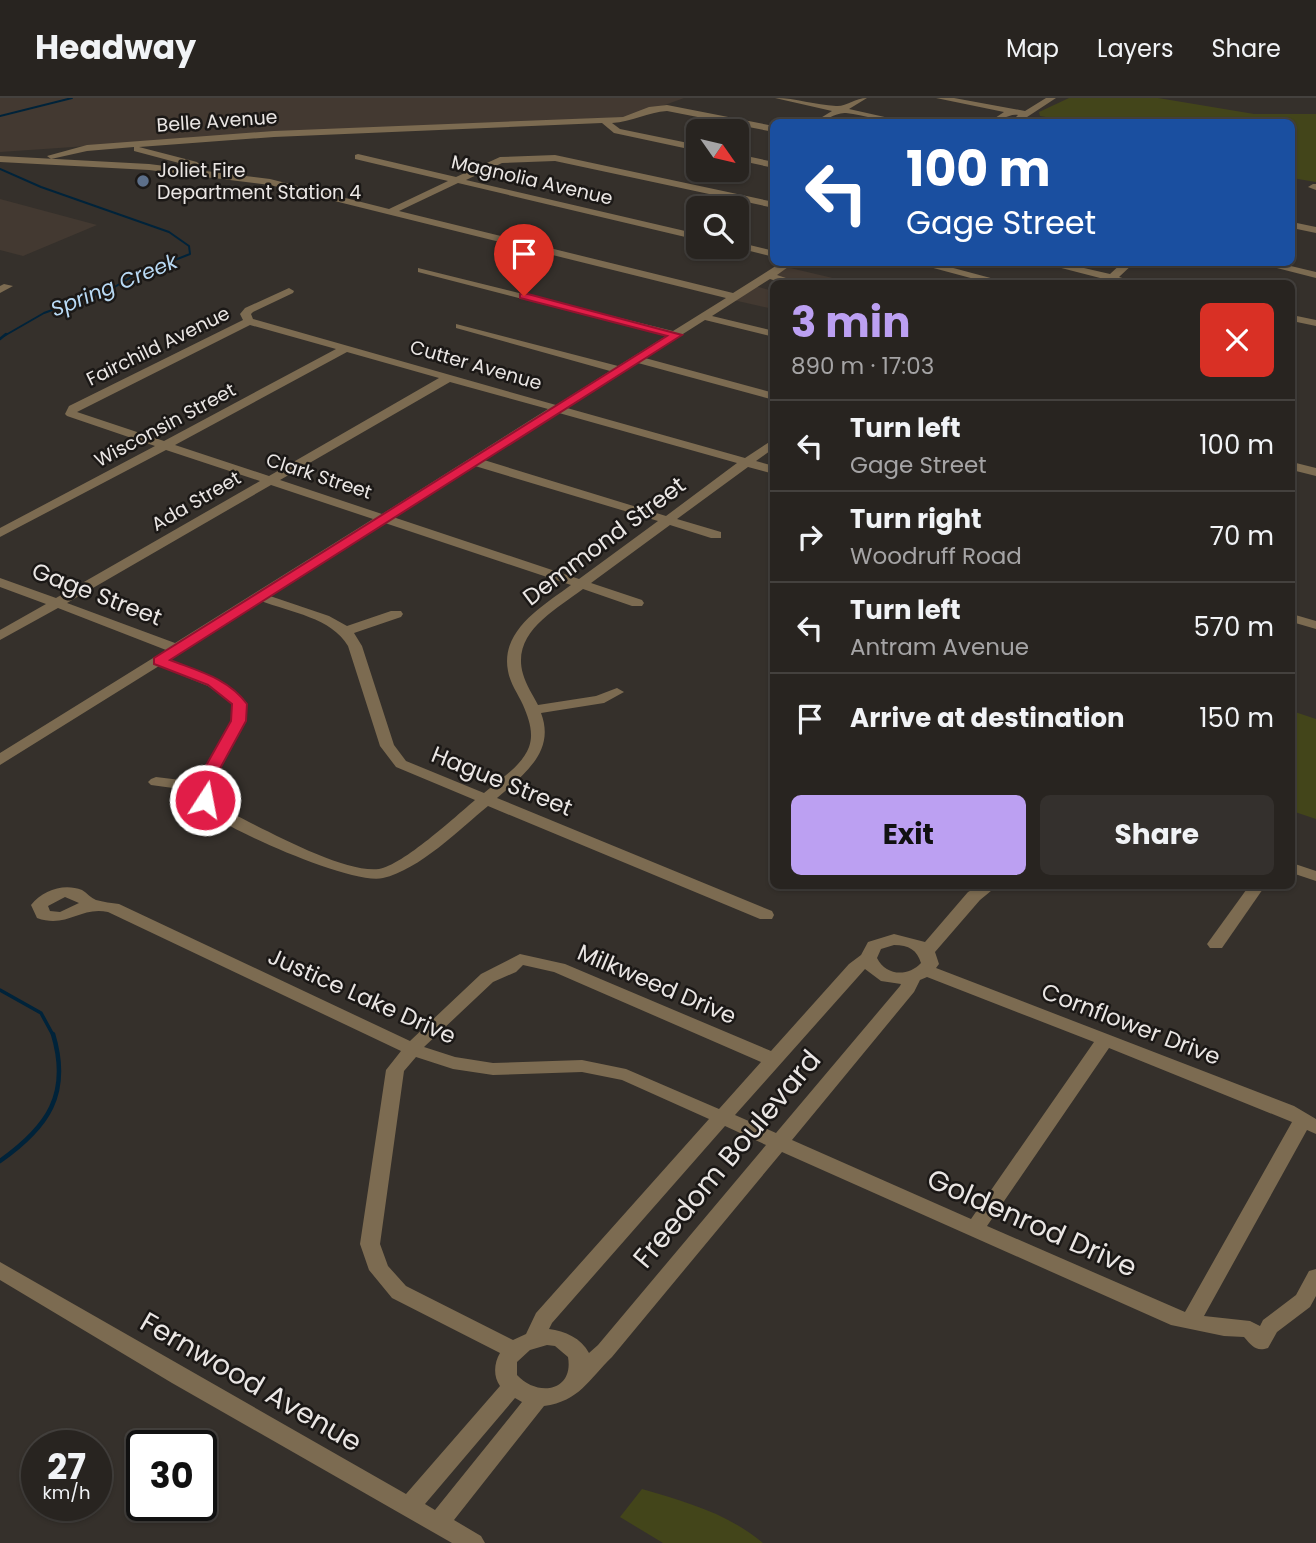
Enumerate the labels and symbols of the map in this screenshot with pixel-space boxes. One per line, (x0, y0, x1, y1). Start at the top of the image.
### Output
street label: Belle Avenue (156, 103, 278, 139)
north arrow (686, 119, 749, 182)
street label: Magnolia Avenue (449, 148, 615, 212)
place label: Joliet Fire Department Station 4 (157, 157, 361, 206)
marker: Joliet Fire Department Station 4 (135, 173, 151, 189)
pin (494, 224, 554, 296)
water label: Spring Creek (46, 246, 183, 324)
street label: Fairchild Avenue (82, 300, 234, 392)
street label: Cutter Avenue (407, 333, 545, 397)
street label: Wisconsin Street (90, 376, 240, 474)
street label: Clark Street (263, 446, 375, 506)
street label: Ada Street (146, 464, 246, 537)
street label: Demmond Street (516, 469, 692, 613)
street label: Gage Street (27, 555, 167, 633)
street label: Hague Street (427, 738, 577, 824)
position arrow (168, 763, 242, 837)
street label: Milkweed Drive (573, 936, 741, 1032)
street label: Justice Lake Drive (263, 940, 461, 1052)
street label: Cornflower Drive (1037, 975, 1225, 1073)
street label: Freedom Boulevard (624, 1042, 830, 1276)
street label: Goldenrod Drive (921, 1159, 1143, 1287)
street label: Fernwood Avenue (133, 1303, 369, 1461)
speed limit sign: 30 (126, 1430, 217, 1521)

